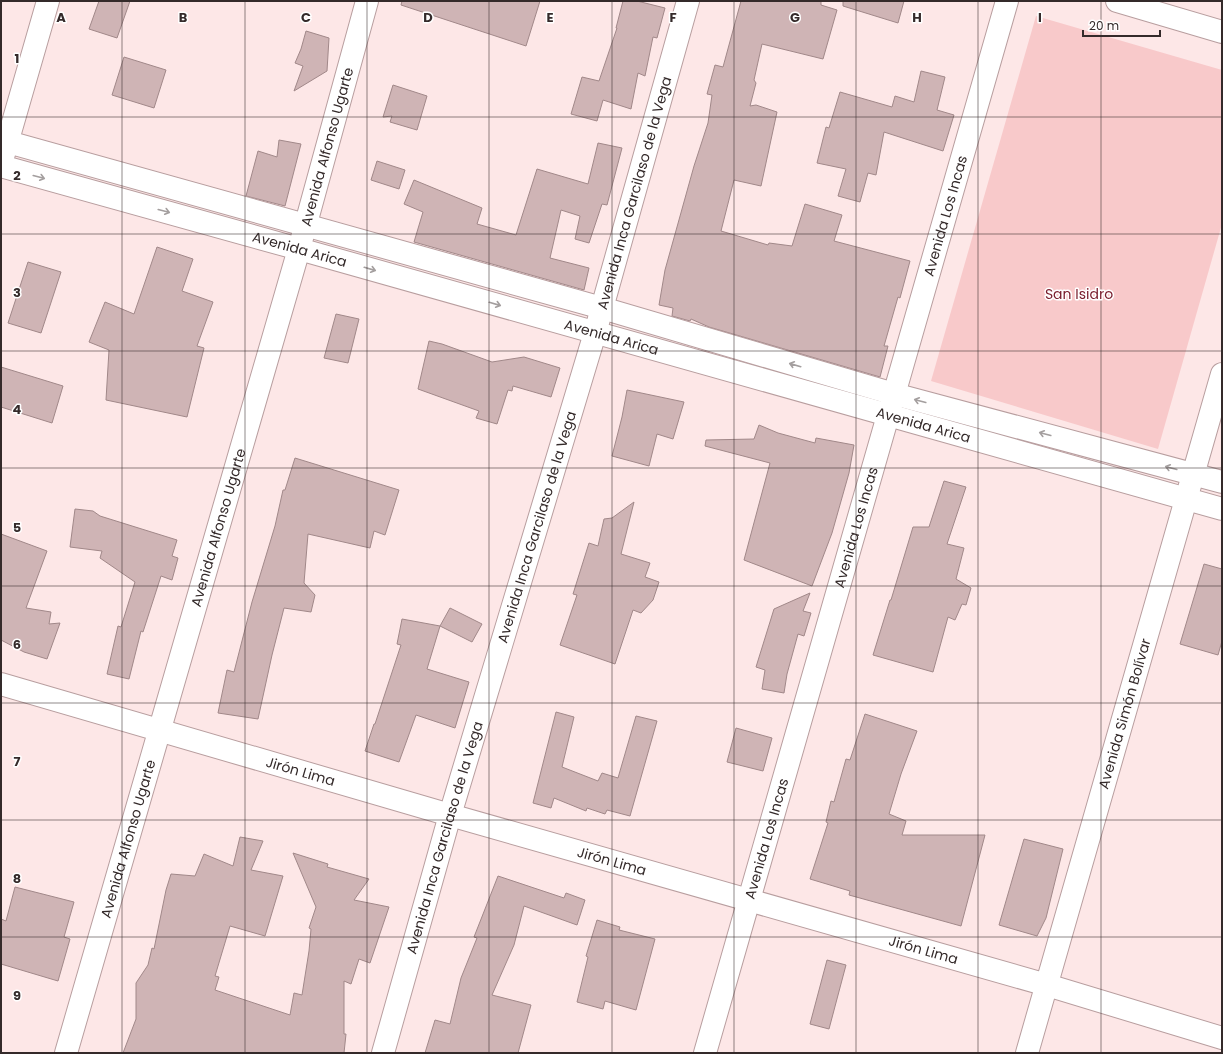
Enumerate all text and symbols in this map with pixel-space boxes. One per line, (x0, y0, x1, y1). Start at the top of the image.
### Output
text: A (56, 8, 66, 27)
text: B (179, 8, 188, 27)
text: C (301, 8, 311, 27)
text: D (423, 8, 433, 27)
text: E (546, 8, 554, 27)
text: F (669, 8, 677, 27)
text: G (790, 8, 800, 27)
text: H (912, 8, 922, 27)
text: I (1038, 8, 1042, 27)
scale bar (1083, 12, 1160, 38)
text: 20 m (1089, 17, 1119, 34)
text: 1 (15, 49, 19, 68)
street label: Avenida Alfonso Ugarte (296, 65, 358, 229)
street label: Avenida Inca Garcilaso de la Vega (592, 74, 676, 312)
street label: Avenida Los Incas (918, 153, 972, 279)
text: 2 (13, 166, 21, 185)
one-way arrow (32, 173, 45, 181)
one-way arrow (157, 208, 170, 215)
street label: Avenida Arica (250, 227, 349, 272)
one-way arrow (363, 266, 376, 273)
text: 3 (13, 283, 21, 302)
park label: San Isidro (1045, 284, 1113, 304)
one-way arrow (488, 301, 501, 308)
street label: Avenida Arica (562, 314, 661, 360)
one-way arrow (789, 361, 802, 368)
one-way arrow (914, 396, 927, 404)
text: 4 (13, 400, 22, 419)
street label: Avenida Arica (874, 402, 973, 448)
street label: Avenida Inca Garcilaso de la Vega (492, 409, 581, 645)
one-way arrow (1039, 430, 1052, 438)
street label: Avenida Alfonso Ugarte (186, 446, 251, 609)
street label: Avenida Los Incas (829, 464, 883, 590)
one-way arrow (1165, 464, 1178, 471)
text: 5 (13, 518, 21, 537)
text: 6 (13, 635, 21, 654)
street label: Avenida Simón Bolívar (1093, 636, 1156, 791)
street label: Avenida Inca Garcilaso de la Vega (401, 719, 488, 956)
text: 7 (14, 752, 21, 771)
street label: Jirón Lima (264, 752, 337, 791)
street label: Avenida Alfonso Ugarte (96, 757, 161, 920)
street label: Avenida Los Incas (740, 776, 793, 901)
street label: Jirón Lima (575, 842, 649, 880)
text: 8 (13, 869, 21, 888)
street label: Jirón Lima (886, 930, 960, 969)
text: 9 (13, 986, 21, 1005)

